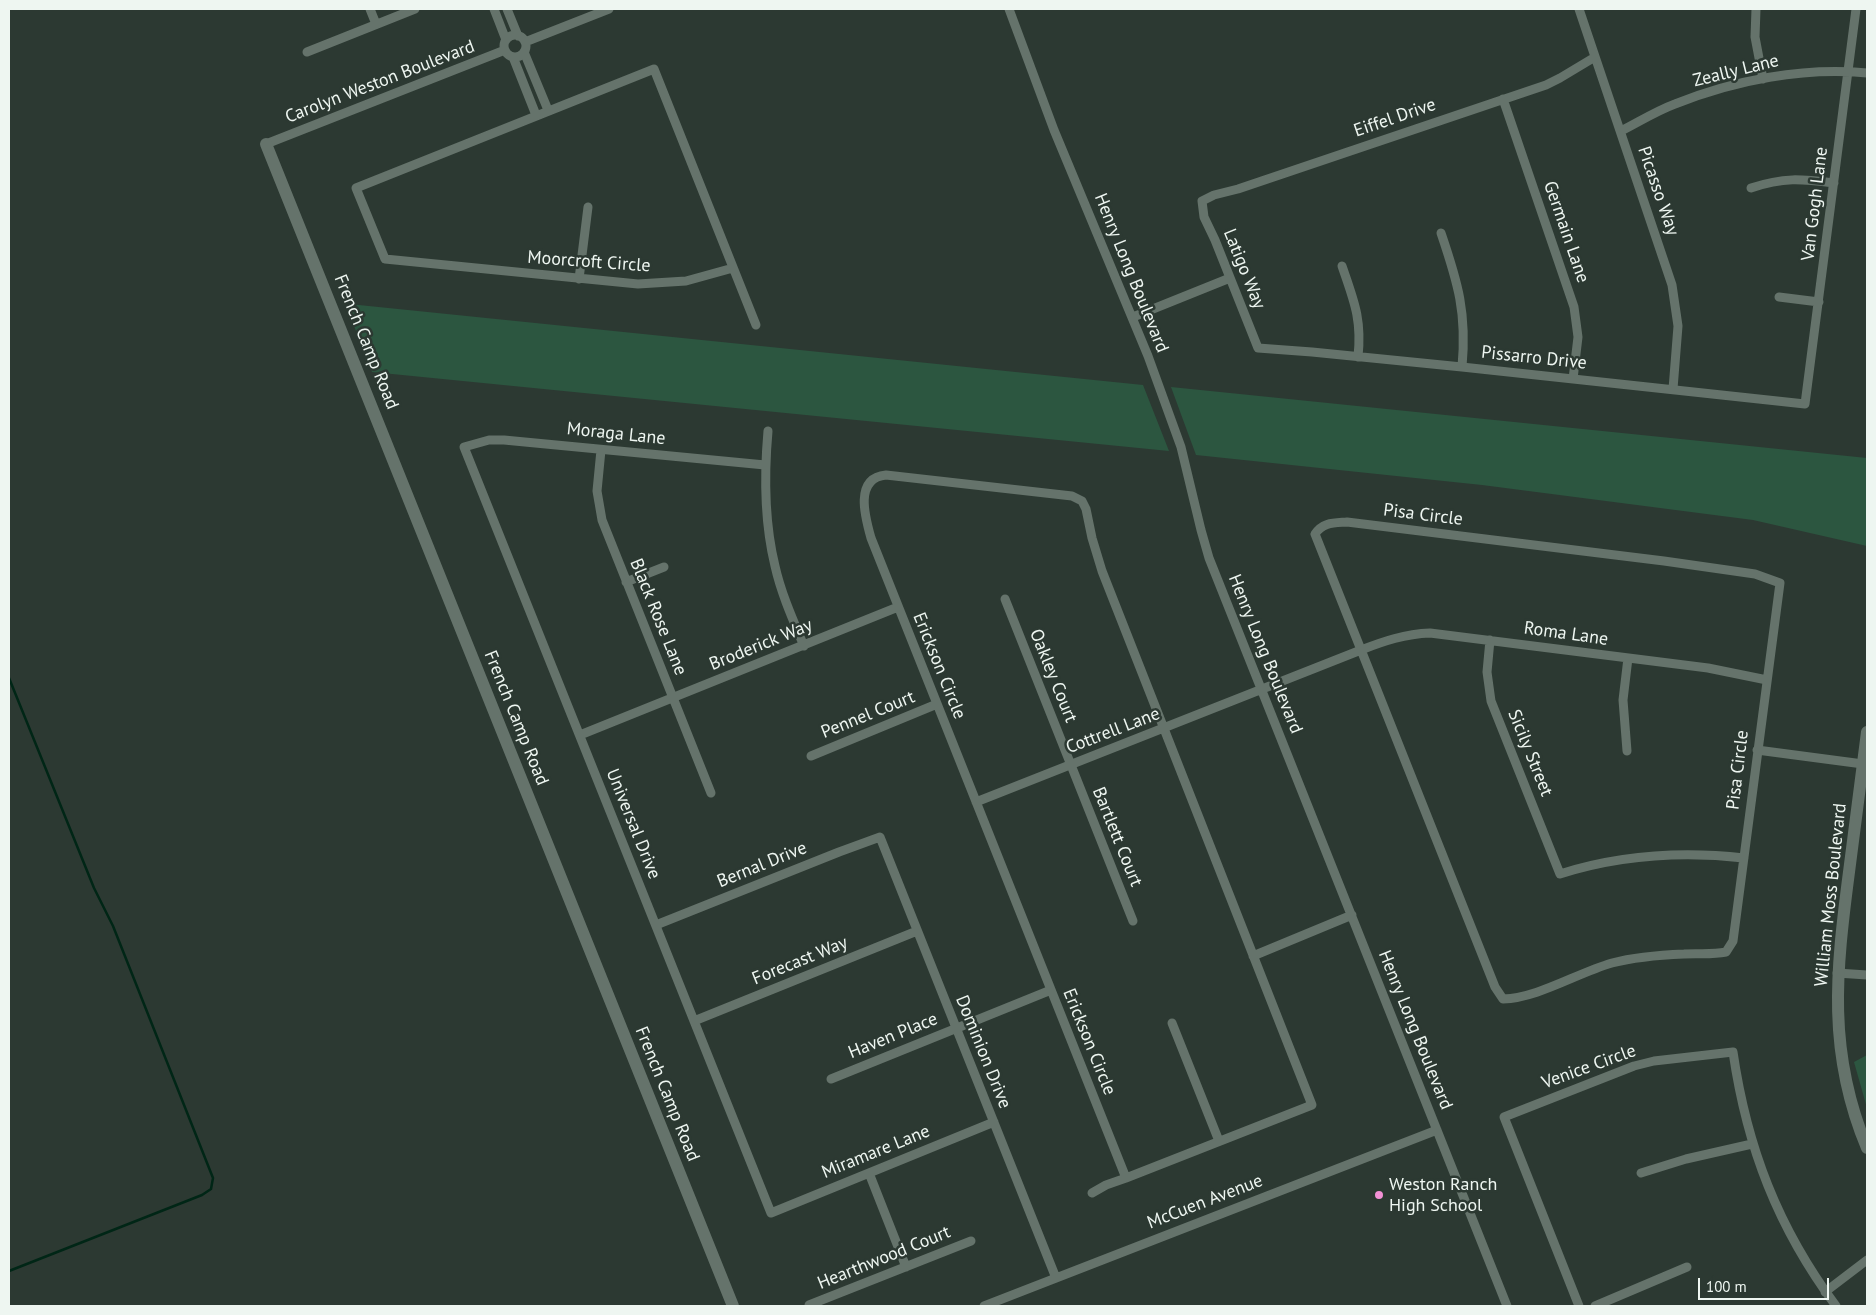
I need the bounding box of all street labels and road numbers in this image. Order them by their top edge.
street label: Carolyn Weston Boulevard [282,36,478,128]
street label: Zeally Lane [1691,50,1781,92]
street label: Eiffel Drive [1351,94,1439,142]
street label: Picasso Way [1633,144,1683,238]
street label: Van Gogh Lane [1797,146,1833,262]
street label: Germain Lane [1539,178,1593,286]
street label: Henry Long Boulevard [1089,190,1173,356]
street label: Latigo Way [1218,226,1270,312]
street label: Moorcroft Circle [527,247,651,277]
street label: French Camp Road [329,271,403,413]
street label: Pissarro Drive [1480,342,1588,374]
street label: Moraga Lane [566,418,666,450]
street label: Pisa Circle [1382,499,1464,531]
street label: Black Rose Lane [625,555,691,679]
street label: Henry Long Boulevard [1223,571,1307,737]
street label: Erickson Circle [908,610,970,722]
street label: Broderick Way [706,615,816,675]
street label: Roma Lane [1523,617,1609,651]
street label: Oakley Court [1024,626,1082,726]
street label: French Camp Road [479,647,553,789]
street label: Pennel Court [818,686,918,744]
street label: Cottrell Lane [1063,703,1163,759]
street label: Sicily Street [1503,706,1557,800]
street label: Pisa Circle [1722,729,1754,811]
street label: Universal Drive [601,766,665,882]
street label: Bartlett Court [1087,784,1147,890]
street label: William Moss Boulevard [1811,802,1851,988]
street label: Bernal Drive [714,837,810,893]
street label: Forecast Way [749,932,851,990]
street label: Henry Long Boulevard [1373,947,1457,1113]
street label: Erickson Circle [1058,986,1120,1098]
street label: Dominion Drive [950,992,1016,1112]
street label: Haven Place [845,1008,941,1064]
street label: French Camp Road [630,1023,704,1165]
street label: Venice Circle [1539,1040,1639,1094]
street label: Miramare Lane [819,1121,933,1183]
street label: McCuen Avenue [1144,1170,1266,1234]
street label: Hearthwood Court [814,1222,954,1294]

